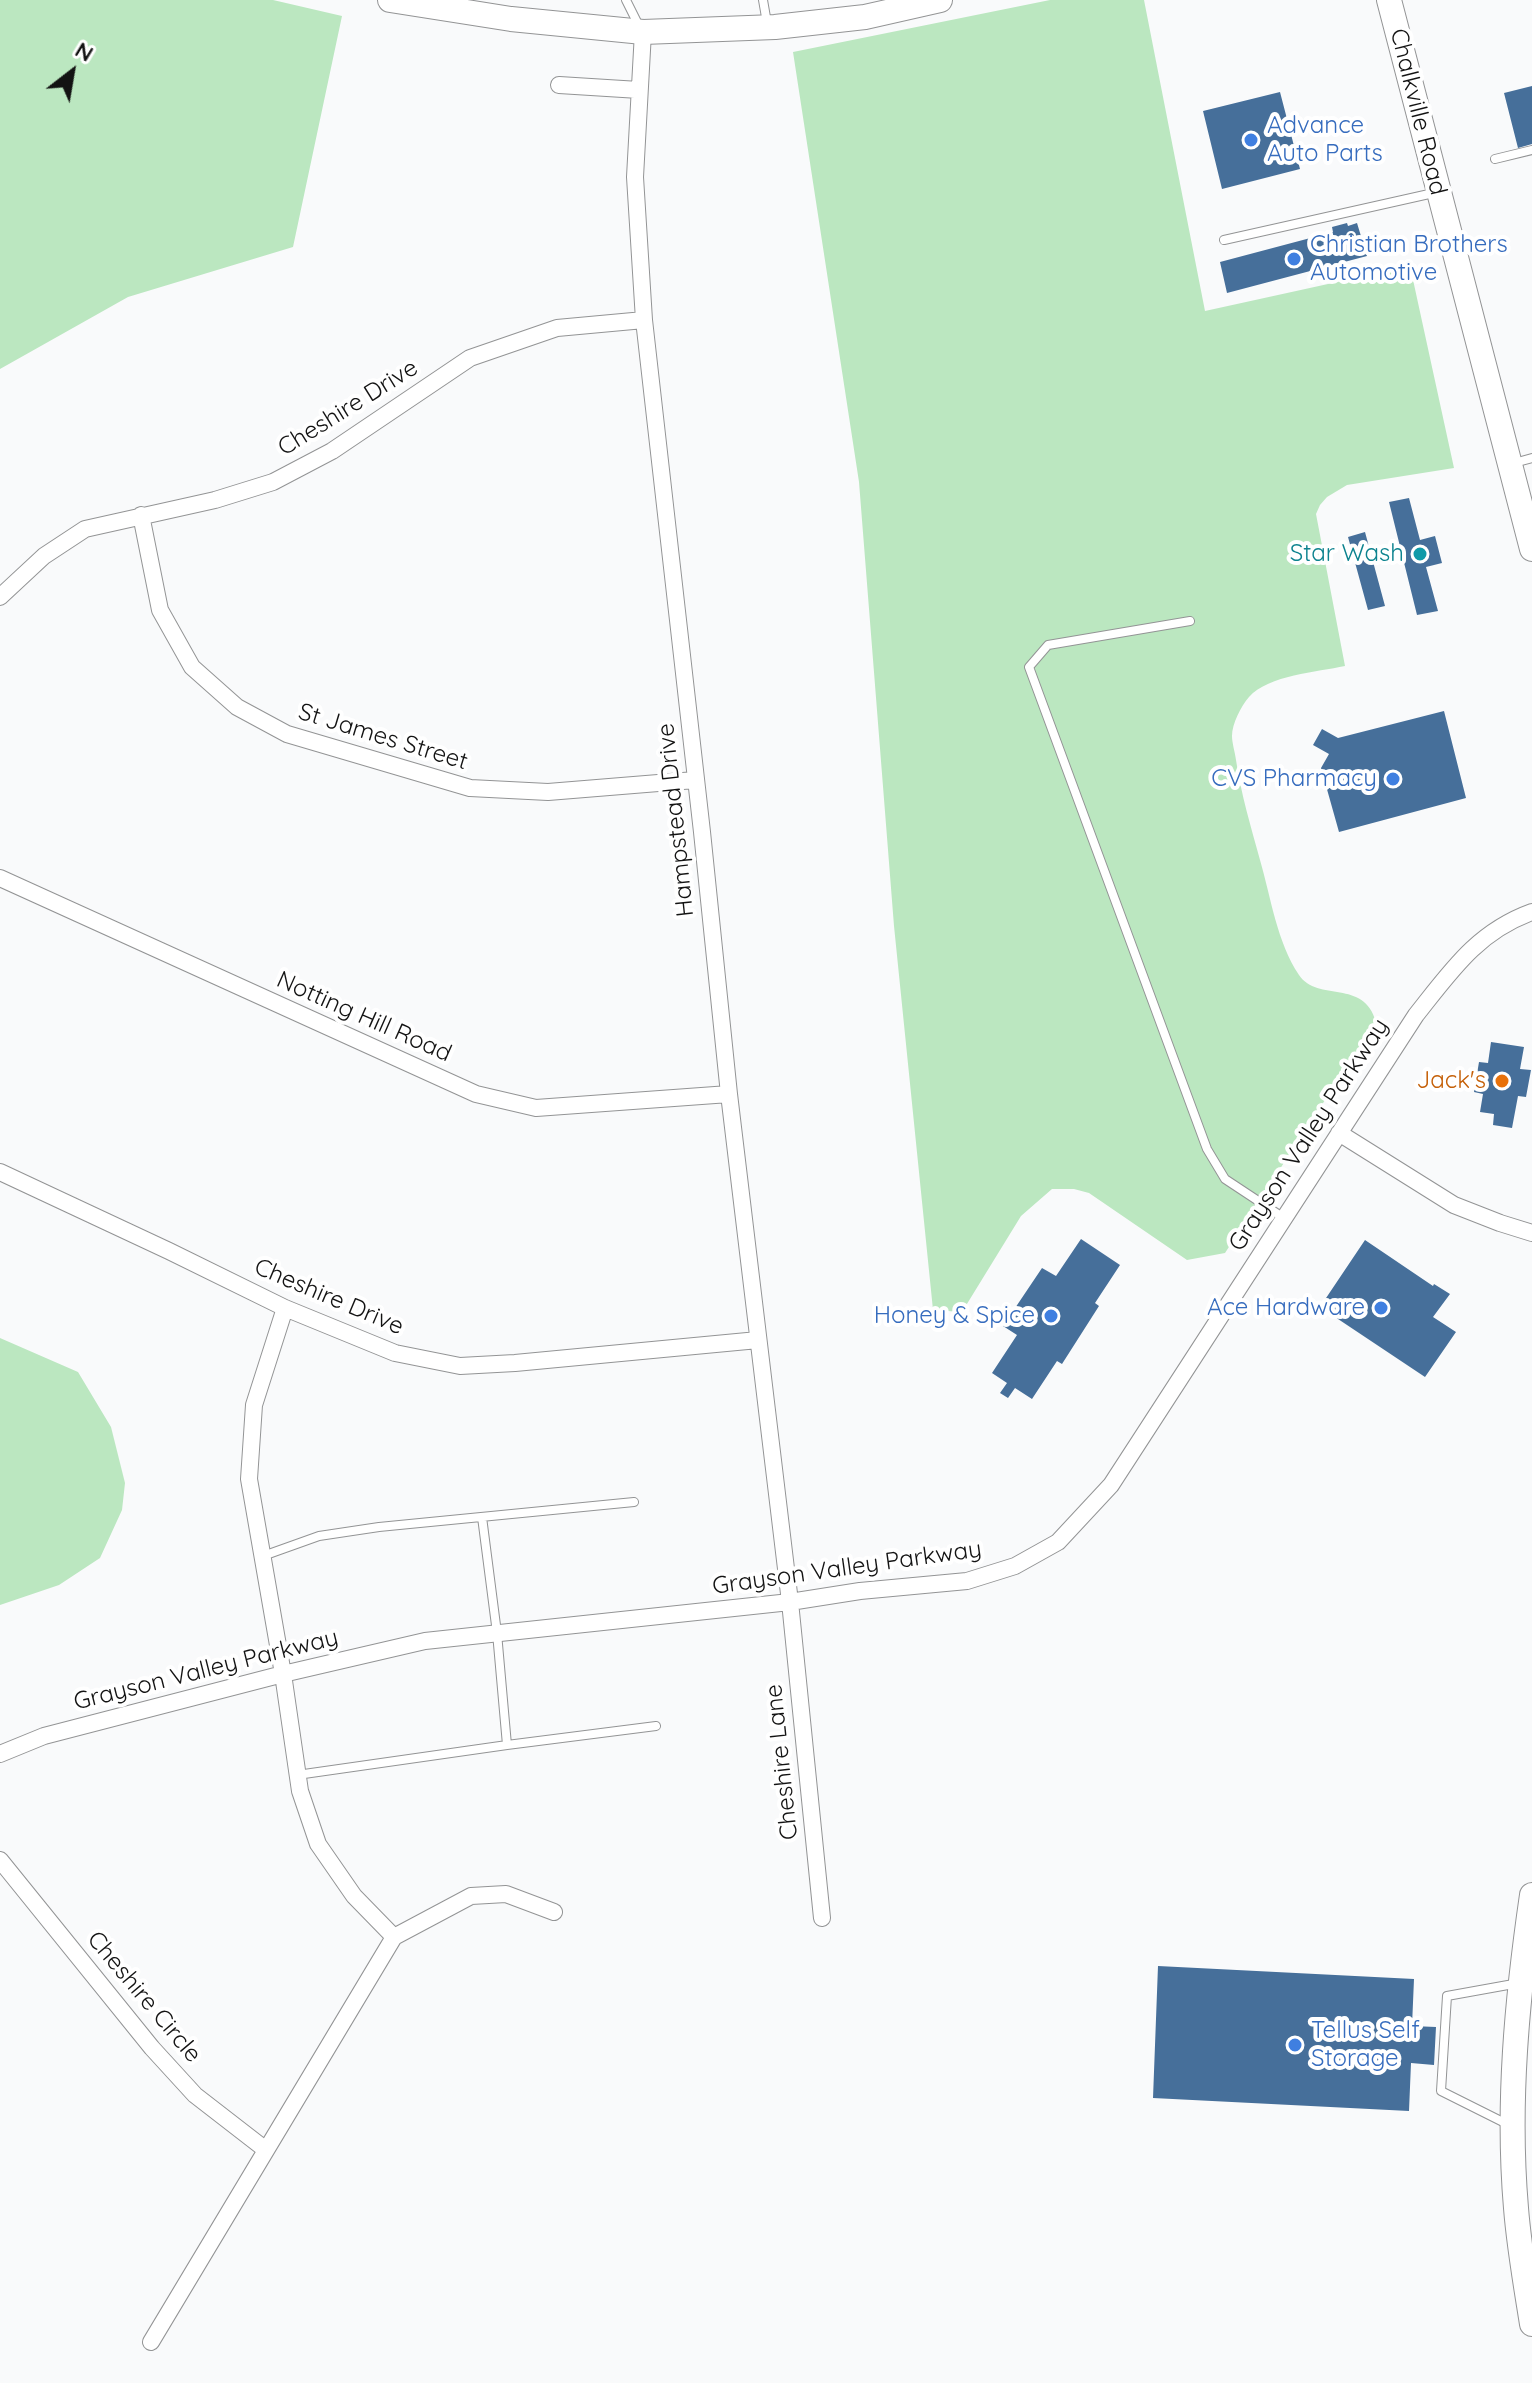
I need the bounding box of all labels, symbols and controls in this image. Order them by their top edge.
street label: Chalkville Road [1383,26,1453,198]
north arrow [32,32,112,112]
text: N [70,35,98,68]
place label: Advance Auto Parts [1267,112,1383,168]
marker: Advance Auto Parts [1242,131,1260,149]
place label: Christian Brothers Automotive [1310,231,1508,287]
marker: Christian Brothers Automotive [1285,250,1303,268]
street label: Cheshire Drive [273,354,423,462]
place label: Star Wash [1290,540,1404,568]
marker: Star Wash [1411,545,1429,563]
street label: St James Street [295,698,471,776]
street label: Hampstead Drive [652,722,700,918]
place label: CVS Pharmacy [1211,765,1377,793]
marker: CVS Pharmacy [1384,770,1402,788]
street label: Notting Hill Road [272,966,456,1068]
street label: Grayson Valley Parkway [1223,1013,1395,1257]
place label: Jack's [1417,1067,1486,1095]
marker: Jack's [1493,1072,1511,1090]
street label: Cheshire Drive [250,1253,408,1341]
place label: Ace Hardware [1207,1294,1365,1322]
marker: Ace Hardware [1372,1299,1390,1317]
place label: Honey & Spice [874,1302,1035,1330]
marker: Honey & Spice [1042,1307,1060,1325]
street label: Grayson Valley Parkway [711,1535,983,1601]
street label: Grayson Valley Parkway [71,1623,341,1717]
street label: Cheshire Lane [760,1683,804,1841]
street label: Cheshire Circle [81,1926,207,2068]
place label: Tellus Self Storage [1311,2017,1420,2073]
marker: Tellus Self Storage [1286,2036,1304,2054]

